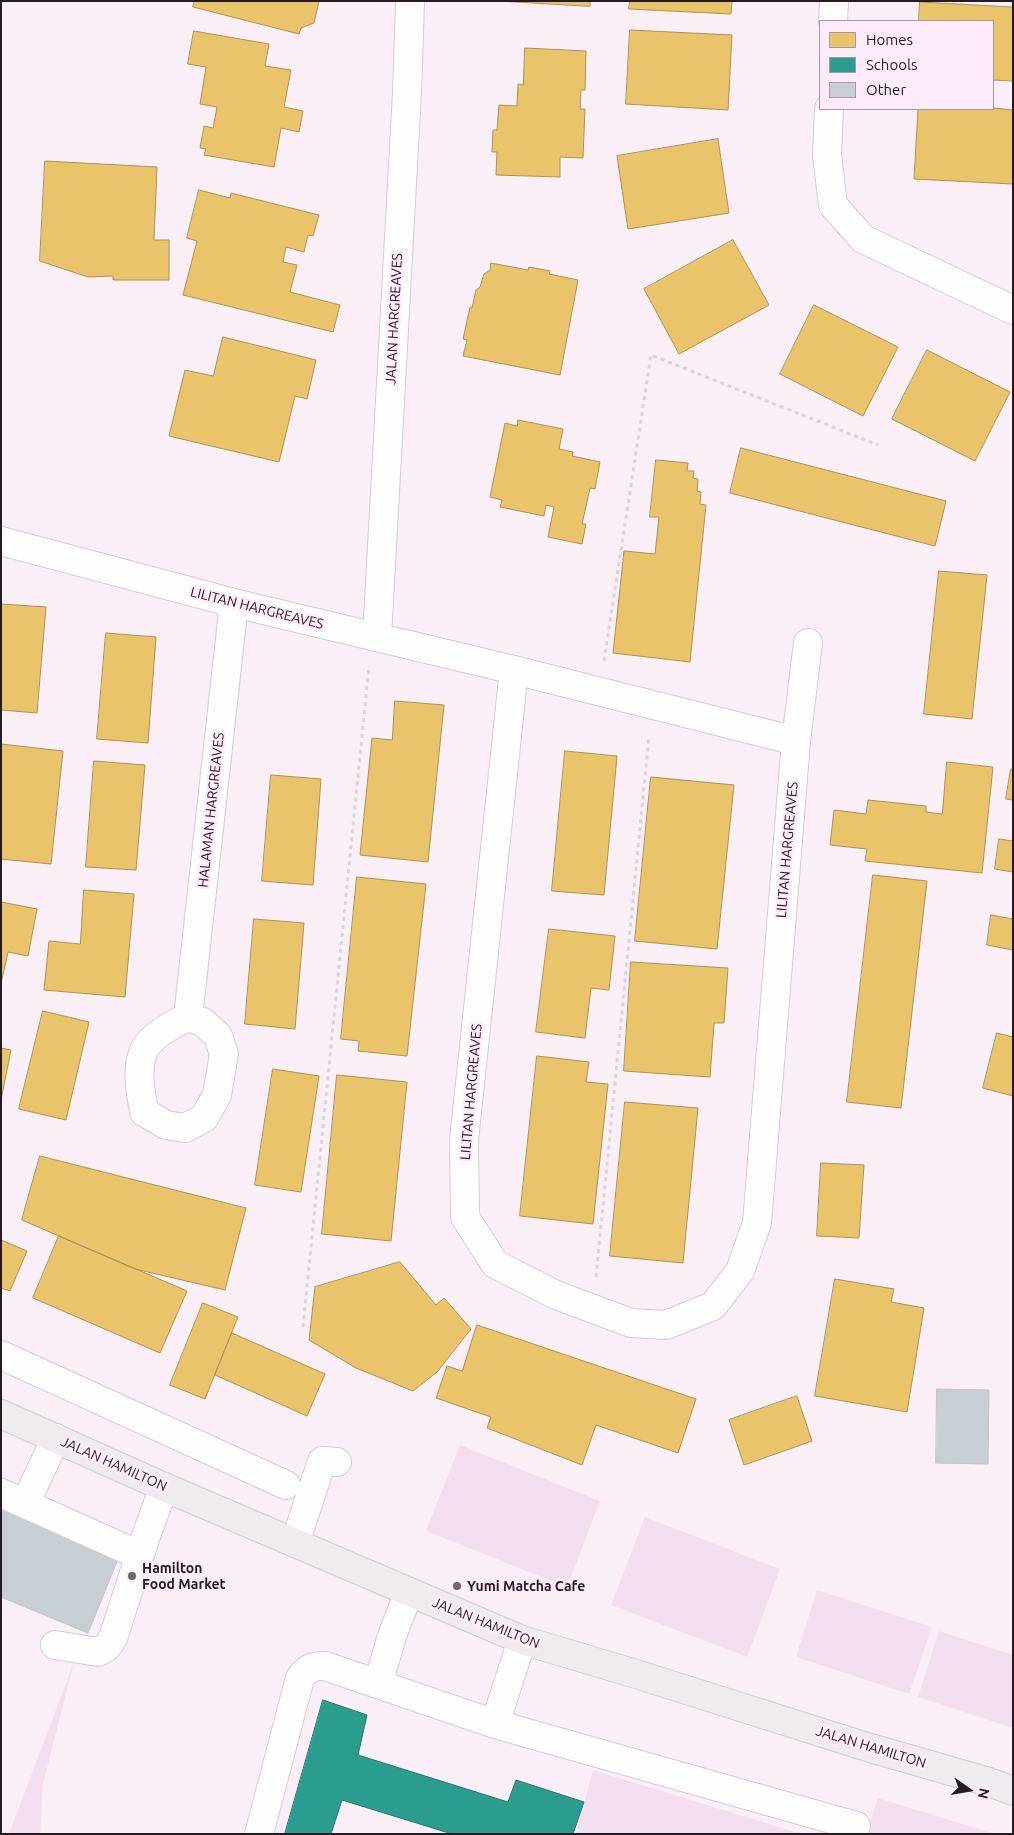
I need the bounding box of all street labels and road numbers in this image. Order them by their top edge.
street label: JALAN HARGREAVES [382,253,406,385]
street label: LILITAN HARGREAVES [189,583,325,633]
street label: HALAMAN HARGREAVES [194,732,228,888]
street label: LILITAN HARGREAVES [773,781,801,919]
street label: LILITAN HARGREAVES [457,1023,485,1161]
street label: JALAN HAMILTON [58,1433,170,1495]
street label: JALAN HAMILTON [430,1594,542,1652]
street label: JALAN HAMILTON [814,1722,928,1772]

